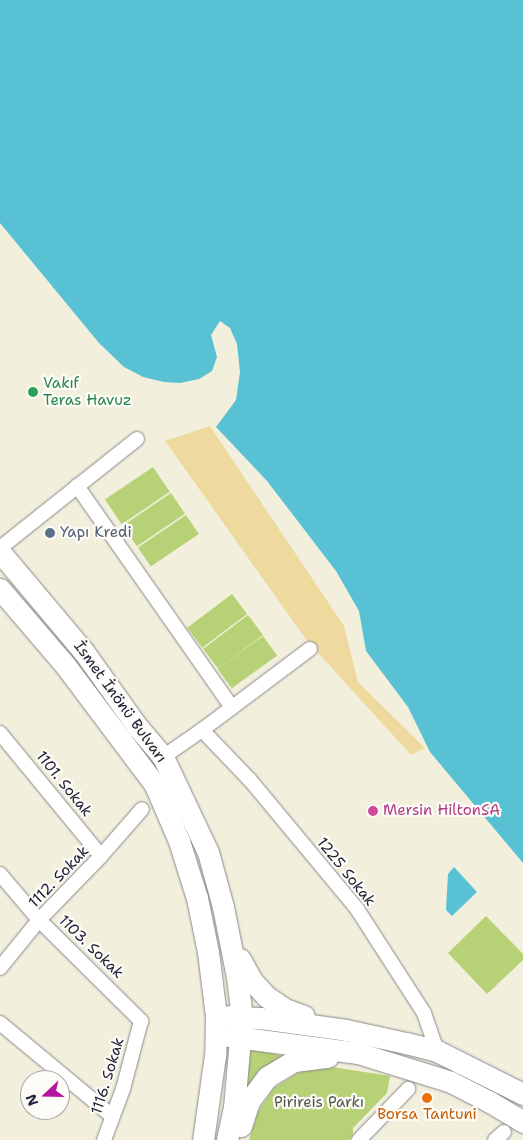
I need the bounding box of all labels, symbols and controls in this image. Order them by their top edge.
place label: Vakıf Teras Havuz [43,374,132,409]
marker: Vakıf Teras Havuz [27,386,39,398]
place label: Yapı Kredi [60,524,132,542]
marker: Yapı Kredi [44,527,56,539]
street label: İsmet İnönü Bulvarı [70,638,170,766]
street label: 1101. Sokak [32,748,96,820]
place label: Mersin HiltonSA [383,802,500,820]
marker: Mersin HiltonSA [367,805,379,817]
street label: 1225 Sokak [313,834,379,910]
street label: 1112. Sokak [25,842,93,912]
street label: 1103. Sokak [55,912,127,982]
street label: 1116. Sokak [88,1035,128,1117]
north arrow [20,1070,70,1120]
text: N [22,1092,42,1108]
marker: Borsa Tantuni [421,1092,433,1104]
park label: Pirireis Parkı [274,1094,364,1112]
place label: Borsa Tantuni [377,1106,477,1124]

